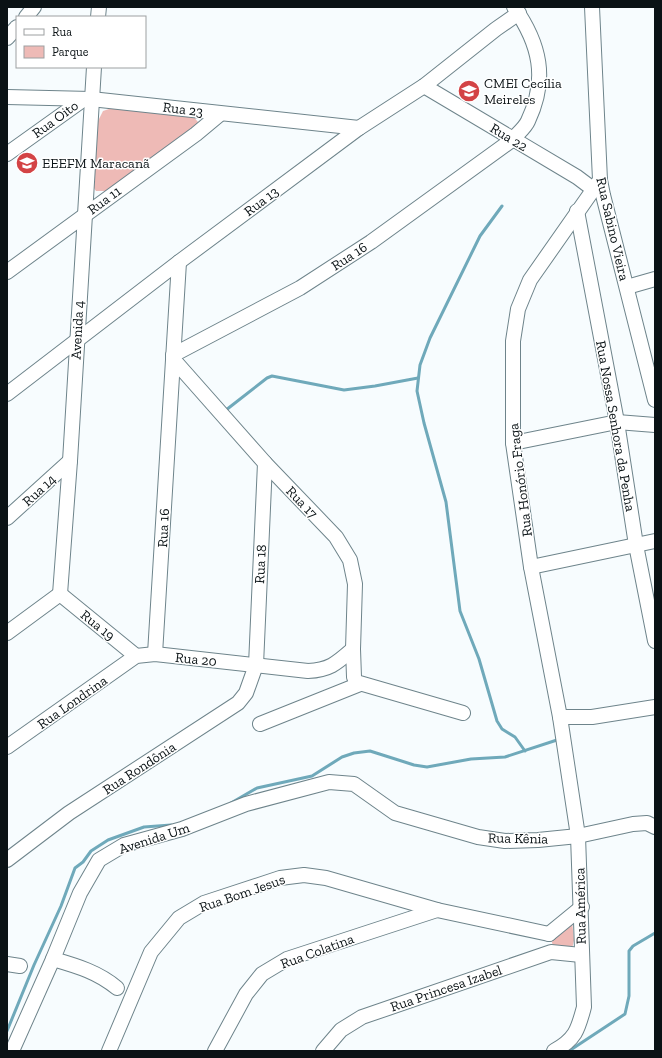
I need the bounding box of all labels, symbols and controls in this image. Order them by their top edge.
legend [16,16,146,68]
text: Rua [52,25,72,39]
text: Parque [52,45,89,59]
place label: CMEI Cecília Meireles [484,75,562,108]
school or university icon: CMEI Cecília Meireles [456,78,482,104]
street label: Rua Oito [29,97,82,142]
street label: Rua 23 [162,99,204,120]
street label: Rua 22 [487,120,531,155]
school or university icon: EEEFM Maracanã [14,150,40,176]
place label: EEEFM Maracanã [42,155,150,172]
street label: Rua Sabino Vieira [592,176,633,283]
street label: Rua 11 [84,182,125,218]
street label: Rua 13 [241,183,282,220]
street label: Rua 16 [328,239,370,274]
street label: Avenida 4 [67,300,88,360]
street label: Rua Nossa Senhora da Penha [592,339,639,513]
street label: Rua Honório Fraga [505,422,536,538]
street label: Rua 14 [19,471,60,510]
street label: Rua 17 [282,483,321,522]
street label: Rua 16 [154,508,173,548]
street label: Rua 18 [251,544,270,584]
street label: Rua 19 [77,606,118,644]
street label: Rua 20 [174,649,218,670]
street label: Rua Londrina [34,672,111,733]
street label: Rua Rondônia [100,738,179,798]
street label: Avenida Um [117,819,192,858]
street label: Rua Kênia [488,829,549,848]
street label: Rua América [571,867,590,945]
street label: Rua Bom Jesus [197,871,287,916]
street label: Rua Colatina [278,930,356,973]
street label: Rua Princesa Izabel [388,961,504,1016]

